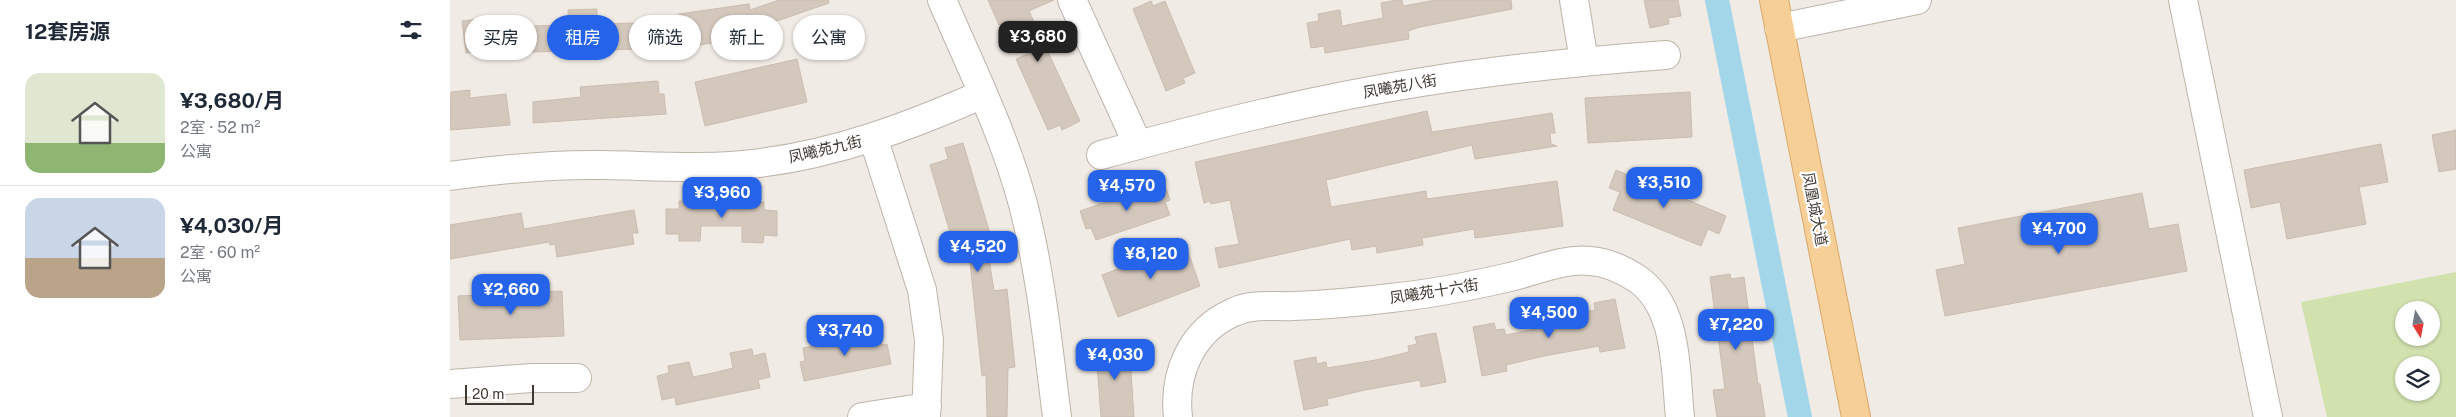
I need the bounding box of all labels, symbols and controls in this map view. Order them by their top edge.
chip: 买房 [465,15,537,60]
chip: 租房 [547,15,619,60]
chip: 筛选 [629,15,701,60]
chip: 新上 [711,15,783,60]
chip: 公寓 [793,15,865,60]
icon: filters [397,16,425,44]
text: 12套房源 [25,19,110,44]
pin: ¥3,680 [997,20,1079,63]
text: ¥3,680 [1009,27,1067,46]
street label: 凤曦苑八街 [1362,71,1438,101]
text: ¥3,680/月 [180,88,284,113]
icon: home [65,93,125,153]
text: 2室 · 52 m² [180,118,260,137]
street label: 凤曦苑九街 [787,132,863,166]
text: 公寓 [180,142,212,161]
pin: ¥3,510 [1623,166,1705,209]
pin: ¥4,570 [1086,170,1168,212]
street label: 凤凰城大道 [1799,171,1831,247]
text: ¥3,510 [1637,173,1691,192]
pin: ¥3,960 [681,176,763,219]
text: ¥4,570 [1099,176,1155,195]
text: ¥3,960 [694,183,750,202]
pin: ¥4,700 [2018,212,2100,255]
text: ¥4,030/月 [180,213,283,238]
icon: home [65,218,125,278]
text: ¥4,700 [2032,219,2086,238]
pin: ¥4,520 [937,230,1019,273]
text: ¥4,520 [950,237,1006,256]
pin: ¥8,120 [1110,238,1192,280]
text: 2室 · 60 m² [180,243,260,262]
text: ¥8,120 [1124,244,1178,263]
text: 公寓 [180,267,212,286]
pin: ¥2,660 [470,274,552,316]
street label: 凤曦苑十六街 [1388,276,1480,306]
text: ¥2,660 [483,280,539,299]
pin: ¥4,500 [1508,296,1590,339]
north arrow [2395,301,2440,346]
map controls [2395,301,2440,401]
text: ¥4,500 [1521,303,1577,322]
pin: ¥7,220 [1695,308,1777,351]
pin: ¥3,740 [804,314,886,357]
text: ¥7,220 [1709,315,1763,334]
text: ¥3,740 [818,321,872,340]
pin: ¥4,030 [1074,338,1156,381]
text: ¥4,030 [1087,345,1143,364]
button: layers [2395,356,2440,401]
scale bar [465,382,534,405]
text: 20 m [472,386,504,402]

